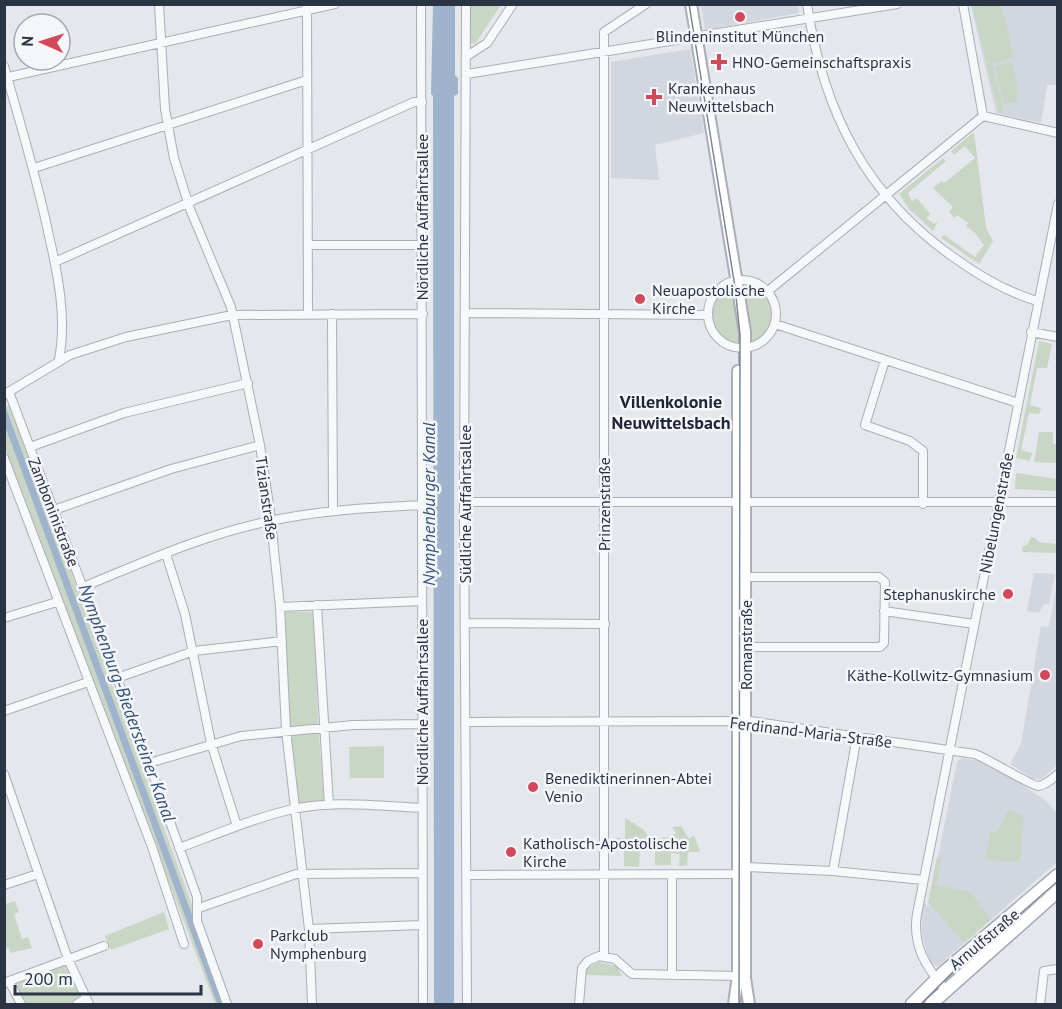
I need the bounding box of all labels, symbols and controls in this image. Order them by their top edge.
marker: Blindeninstitut München [733,10,747,24]
north arrow [12,12,72,72]
place label: Blindeninstitut München [656,26,824,46]
text: N [17,35,37,47]
place label: HNO-Gemeinschaftspraxis [732,52,912,72]
marker: HNO-Gemeinschaftspraxis [710,53,728,71]
place label: Krankenhaus Neuwittelsbach [668,78,774,116]
marker: Krankenhaus Neuwittelsbach [645,88,663,106]
street label: Nördliche Auffahrtsallee [412,134,432,300]
place label: Neuapostolische Kirche [652,280,765,318]
marker: Neuapostolische Kirche [633,292,647,306]
district label: Villenkolonie Neuwittelsbach [611,390,731,434]
water label: Nymphenburger Kanal [417,422,440,586]
street label: Südliche Auffahrtsallee [455,425,475,583]
street label: Nibelungenstraße [974,451,1018,575]
street label: Zamboninistraße [24,454,84,570]
street label: Tizianstraße [251,455,283,541]
street label: Prinzenstraße [594,457,614,551]
water label: Nymphenburg-Biedersteiner Kanal [74,581,181,825]
place label: Stephanuskirche [883,584,996,604]
marker: Stephanuskirche [1001,587,1015,601]
street label: Romanstraße [736,600,756,690]
street label: Nördliche Auffahrtsallee [412,619,432,785]
place label: Käthe-Kollwitz-Gymnasium [847,665,1033,685]
marker: Käthe-Kollwitz-Gymnasium [1038,668,1052,682]
street label: Ferdinand-Maria-Straße [729,712,893,752]
place label: Benediktinerinnen-Abtei Venio [544,768,712,806]
marker: Benediktinerinnen-Abtei Venio [526,780,540,794]
place label: Katholisch-Apostolische Kirche [523,833,687,871]
marker: Katholisch-Apostolische Kirche [504,845,518,859]
street label: Arnulfstraße [945,904,1023,974]
place label: Parkclub Nymphenburg [270,925,367,963]
marker: Parkclub Nymphenburg [251,937,265,951]
scale bar [15,958,201,996]
text: 200 m [24,967,73,990]

